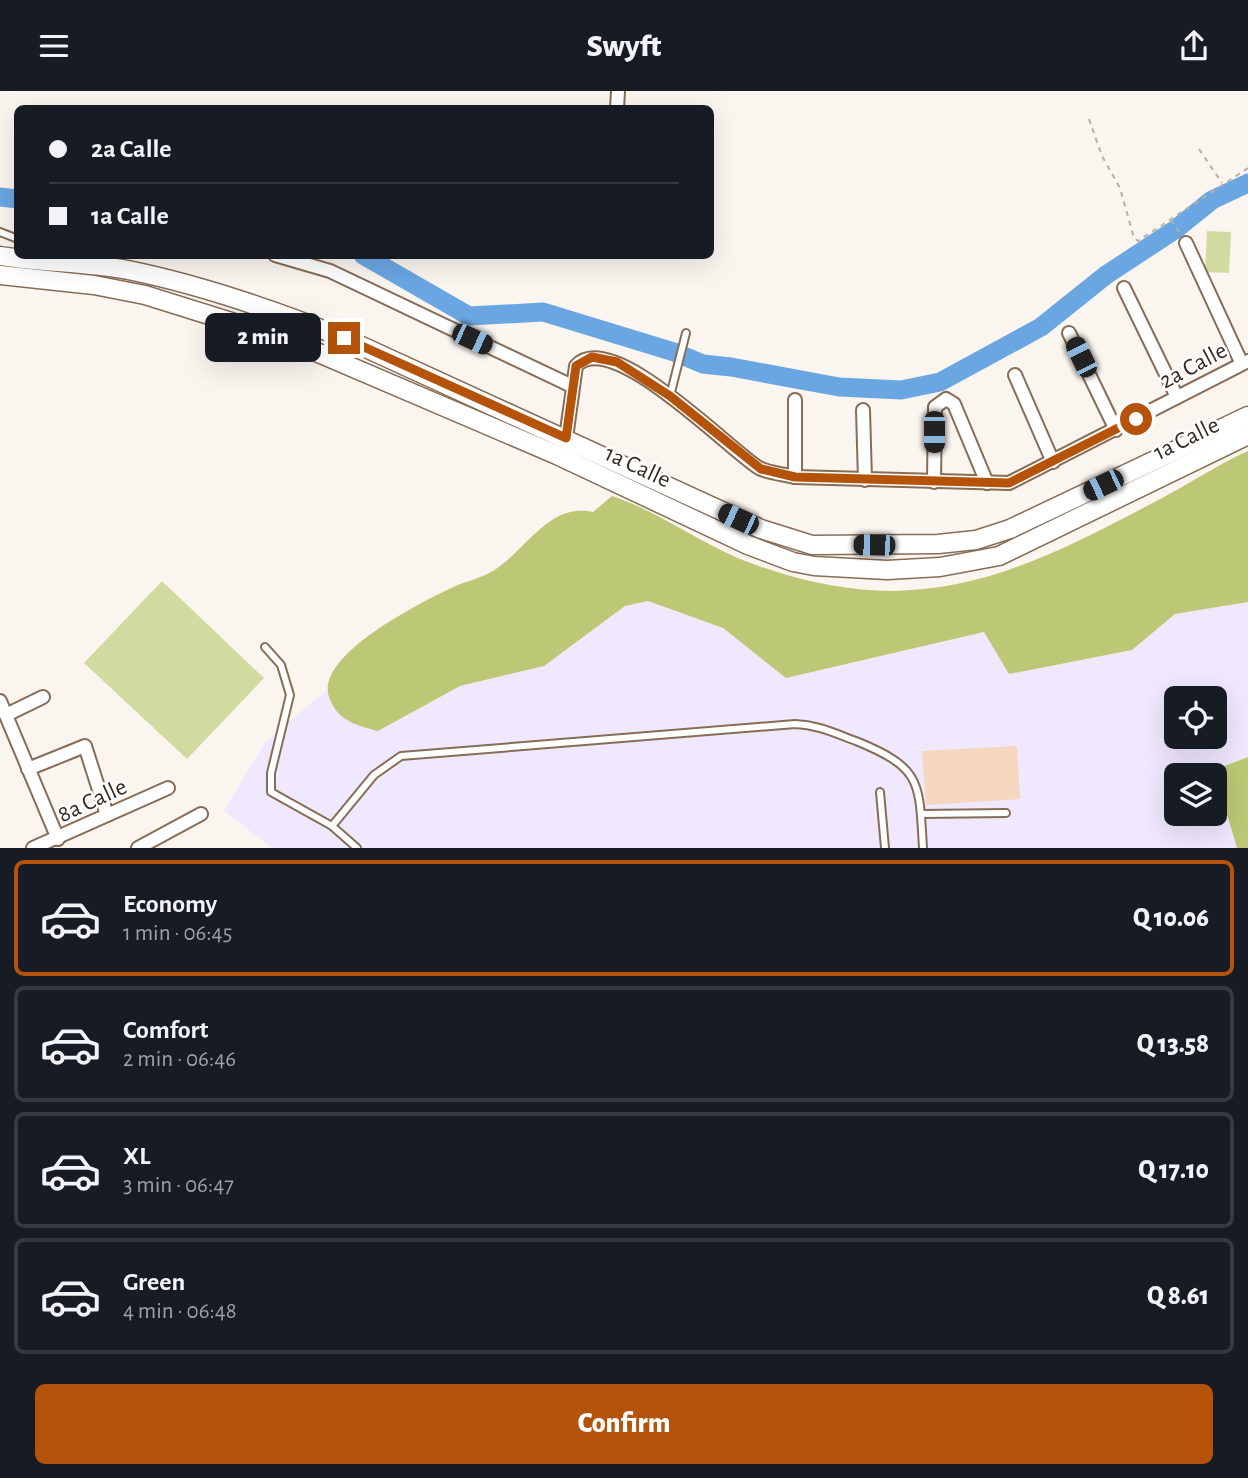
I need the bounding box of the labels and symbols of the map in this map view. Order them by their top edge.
callout: 2 min [204,313,320,363]
car [449,321,496,357]
route end [328,322,360,354]
car [1063,334,1100,380]
street label: 2a Calle [1156,338,1231,393]
route start [1120,403,1152,435]
car [924,411,945,453]
street label: 1a Calle [1150,413,1223,465]
street label: 1a Calle [601,441,674,493]
car [1080,466,1127,504]
car [715,501,762,537]
car [853,534,896,556]
street label: 8a Calle [54,775,131,827]

